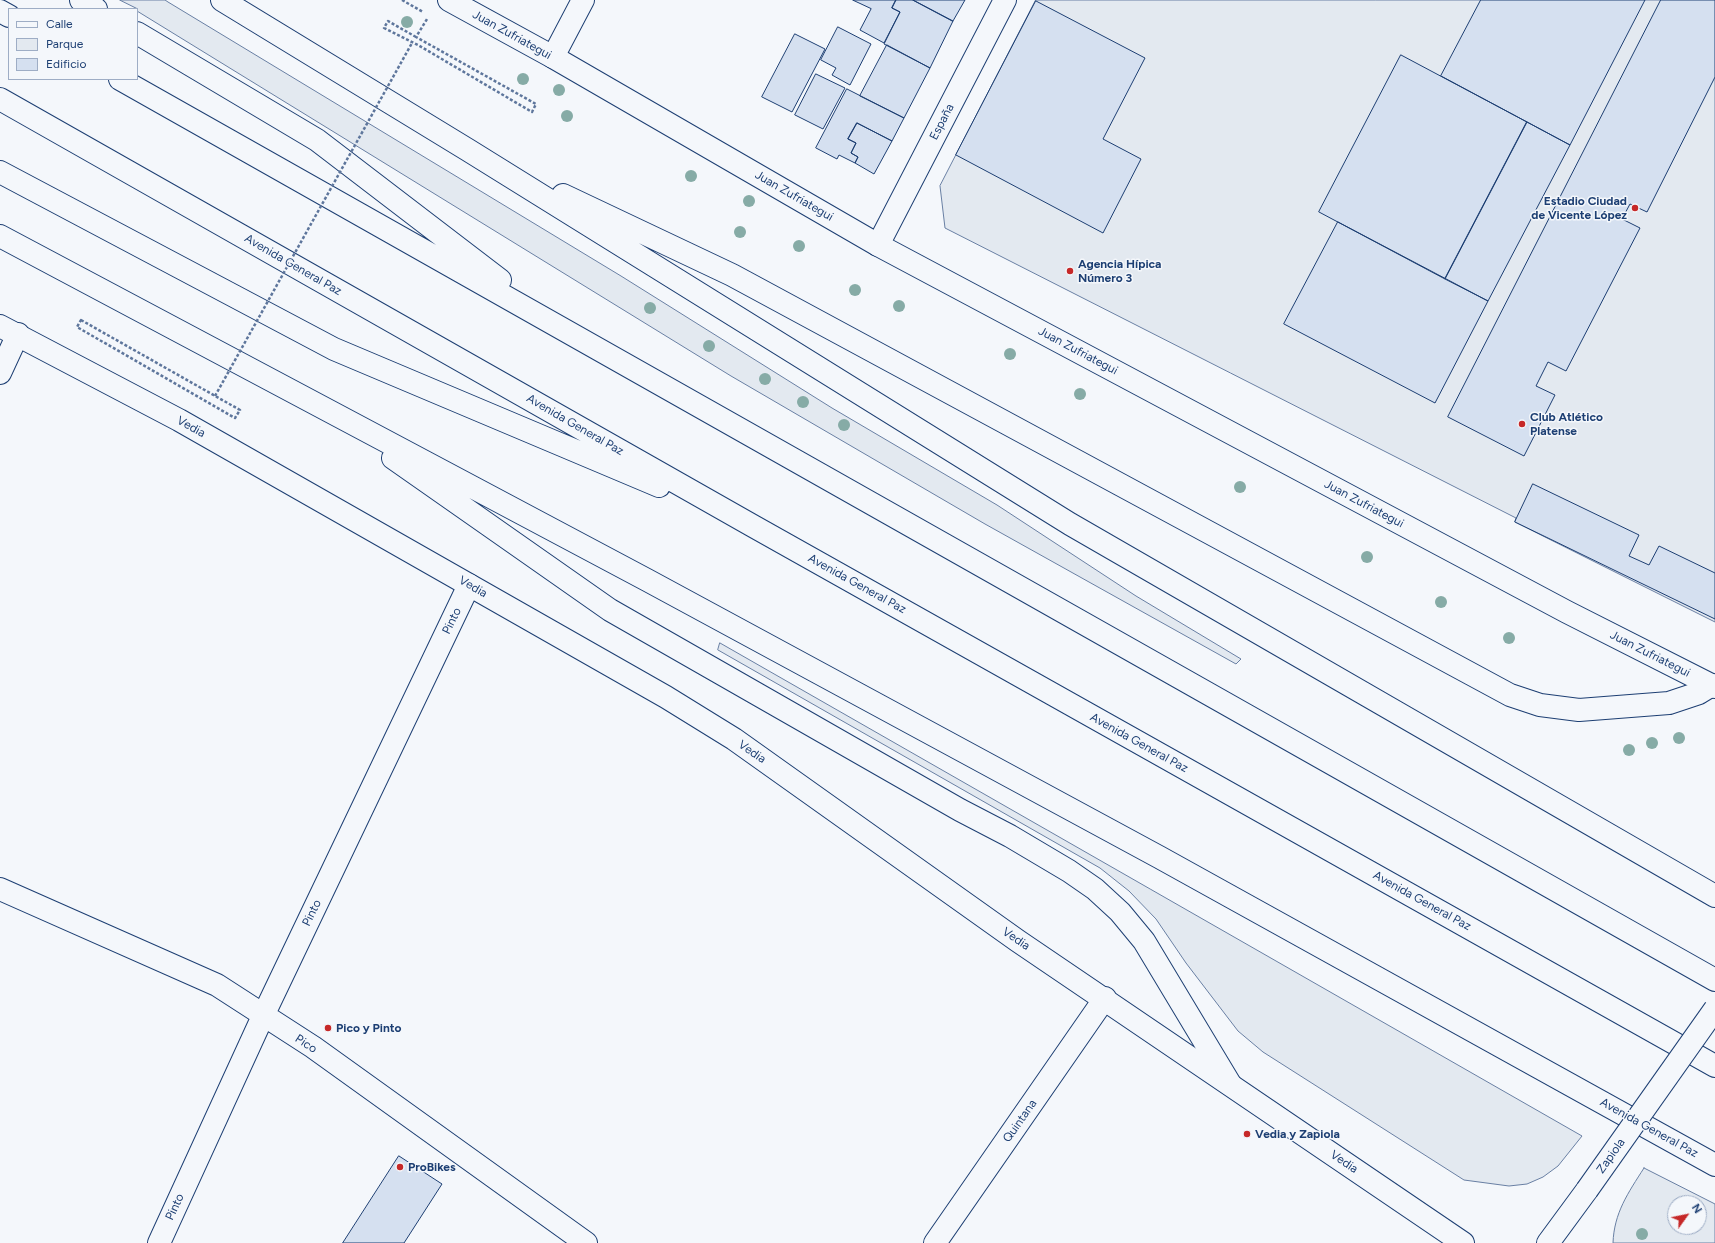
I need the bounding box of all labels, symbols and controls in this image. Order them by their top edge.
street label: Juan Zufriategui [470,7,554,63]
legend [8,8,138,80]
text: Calle [46,17,73,31]
text: Parque [46,37,83,51]
text: Edificio [46,57,86,71]
street label: España [927,101,957,143]
street label: Juan Zufriategui [752,168,836,224]
place label: Estadio Ciudad de Vicente López [1531,194,1627,222]
marker: Estadio Ciudad de Vicente López [1630,203,1640,213]
street label: Avenida General Paz [242,231,344,299]
place label: Agencia Hípica Número 3 [1078,257,1162,285]
marker: Agencia Hípica Número 3 [1065,266,1075,276]
street label: Juan Zufriategui [1036,324,1120,378]
street label: Avenida General Paz [524,391,626,459]
place label: Club Atlético Platense [1530,410,1603,438]
street label: Vedia [174,413,208,441]
marker: Club Atlético Platense [1517,419,1527,429]
street label: Juan Zufriategui [1322,477,1406,531]
street label: Avenida General Paz [806,551,908,617]
street label: Vedia [456,573,490,601]
street label: Pinto [439,605,465,637]
street label: Juan Zufriategui [1608,628,1692,680]
street label: Avenida General Paz [1088,710,1190,776]
street label: Vedia [735,737,769,767]
street label: Avenida General Paz [1371,868,1473,934]
street label: Pinto [299,897,325,929]
street label: Vedia [999,925,1033,953]
place label: Pico y Pinto [336,1021,401,1035]
marker: Pico y Pinto [323,1023,333,1033]
street label: Pico [292,1032,320,1056]
street label: Avenida General Paz [1598,1095,1700,1161]
street label: Quintana [1000,1097,1040,1145]
place label: Vedia y Zapiola [1255,1127,1340,1141]
marker: Vedia y Zapiola [1242,1129,1252,1139]
street label: Zapiola [1594,1136,1628,1176]
street label: Vedia [1327,1148,1361,1176]
place label: ProBikes [408,1160,456,1174]
marker: ProBikes [395,1162,405,1172]
street label: Pinto [163,1191,187,1223]
north arrow [1667,1195,1707,1235]
text: N [1689,1202,1704,1216]

